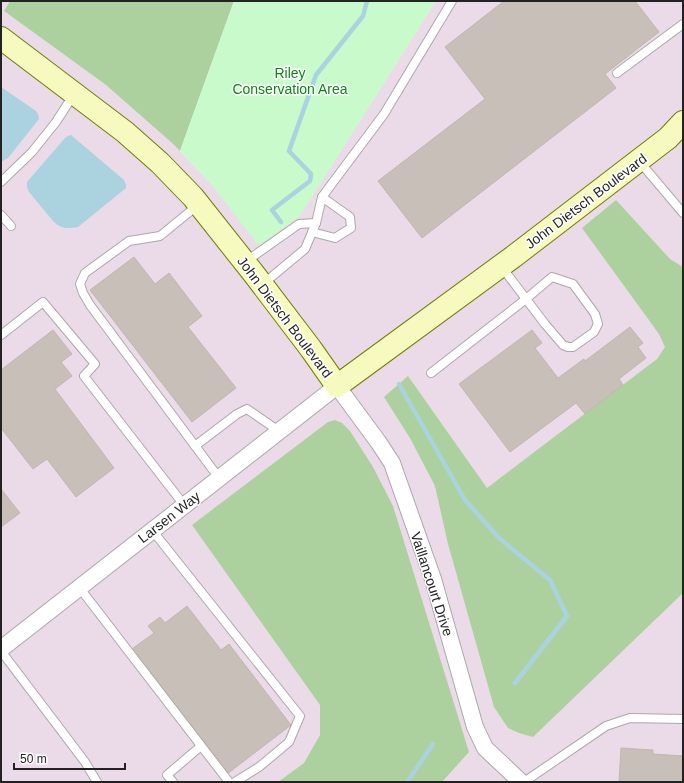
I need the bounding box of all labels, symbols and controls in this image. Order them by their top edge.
park label: Riley Conservation Area [232,65,348,97]
street label: John Dietsch Boulevard [522,150,650,252]
street label: John Dietsch Boulevard [234,253,336,381]
street label: Larsen Way [135,488,203,546]
street label: Vaillancourt Drive [408,530,456,638]
scale bar [14,745,125,771]
text: 50 m [20,752,47,766]

